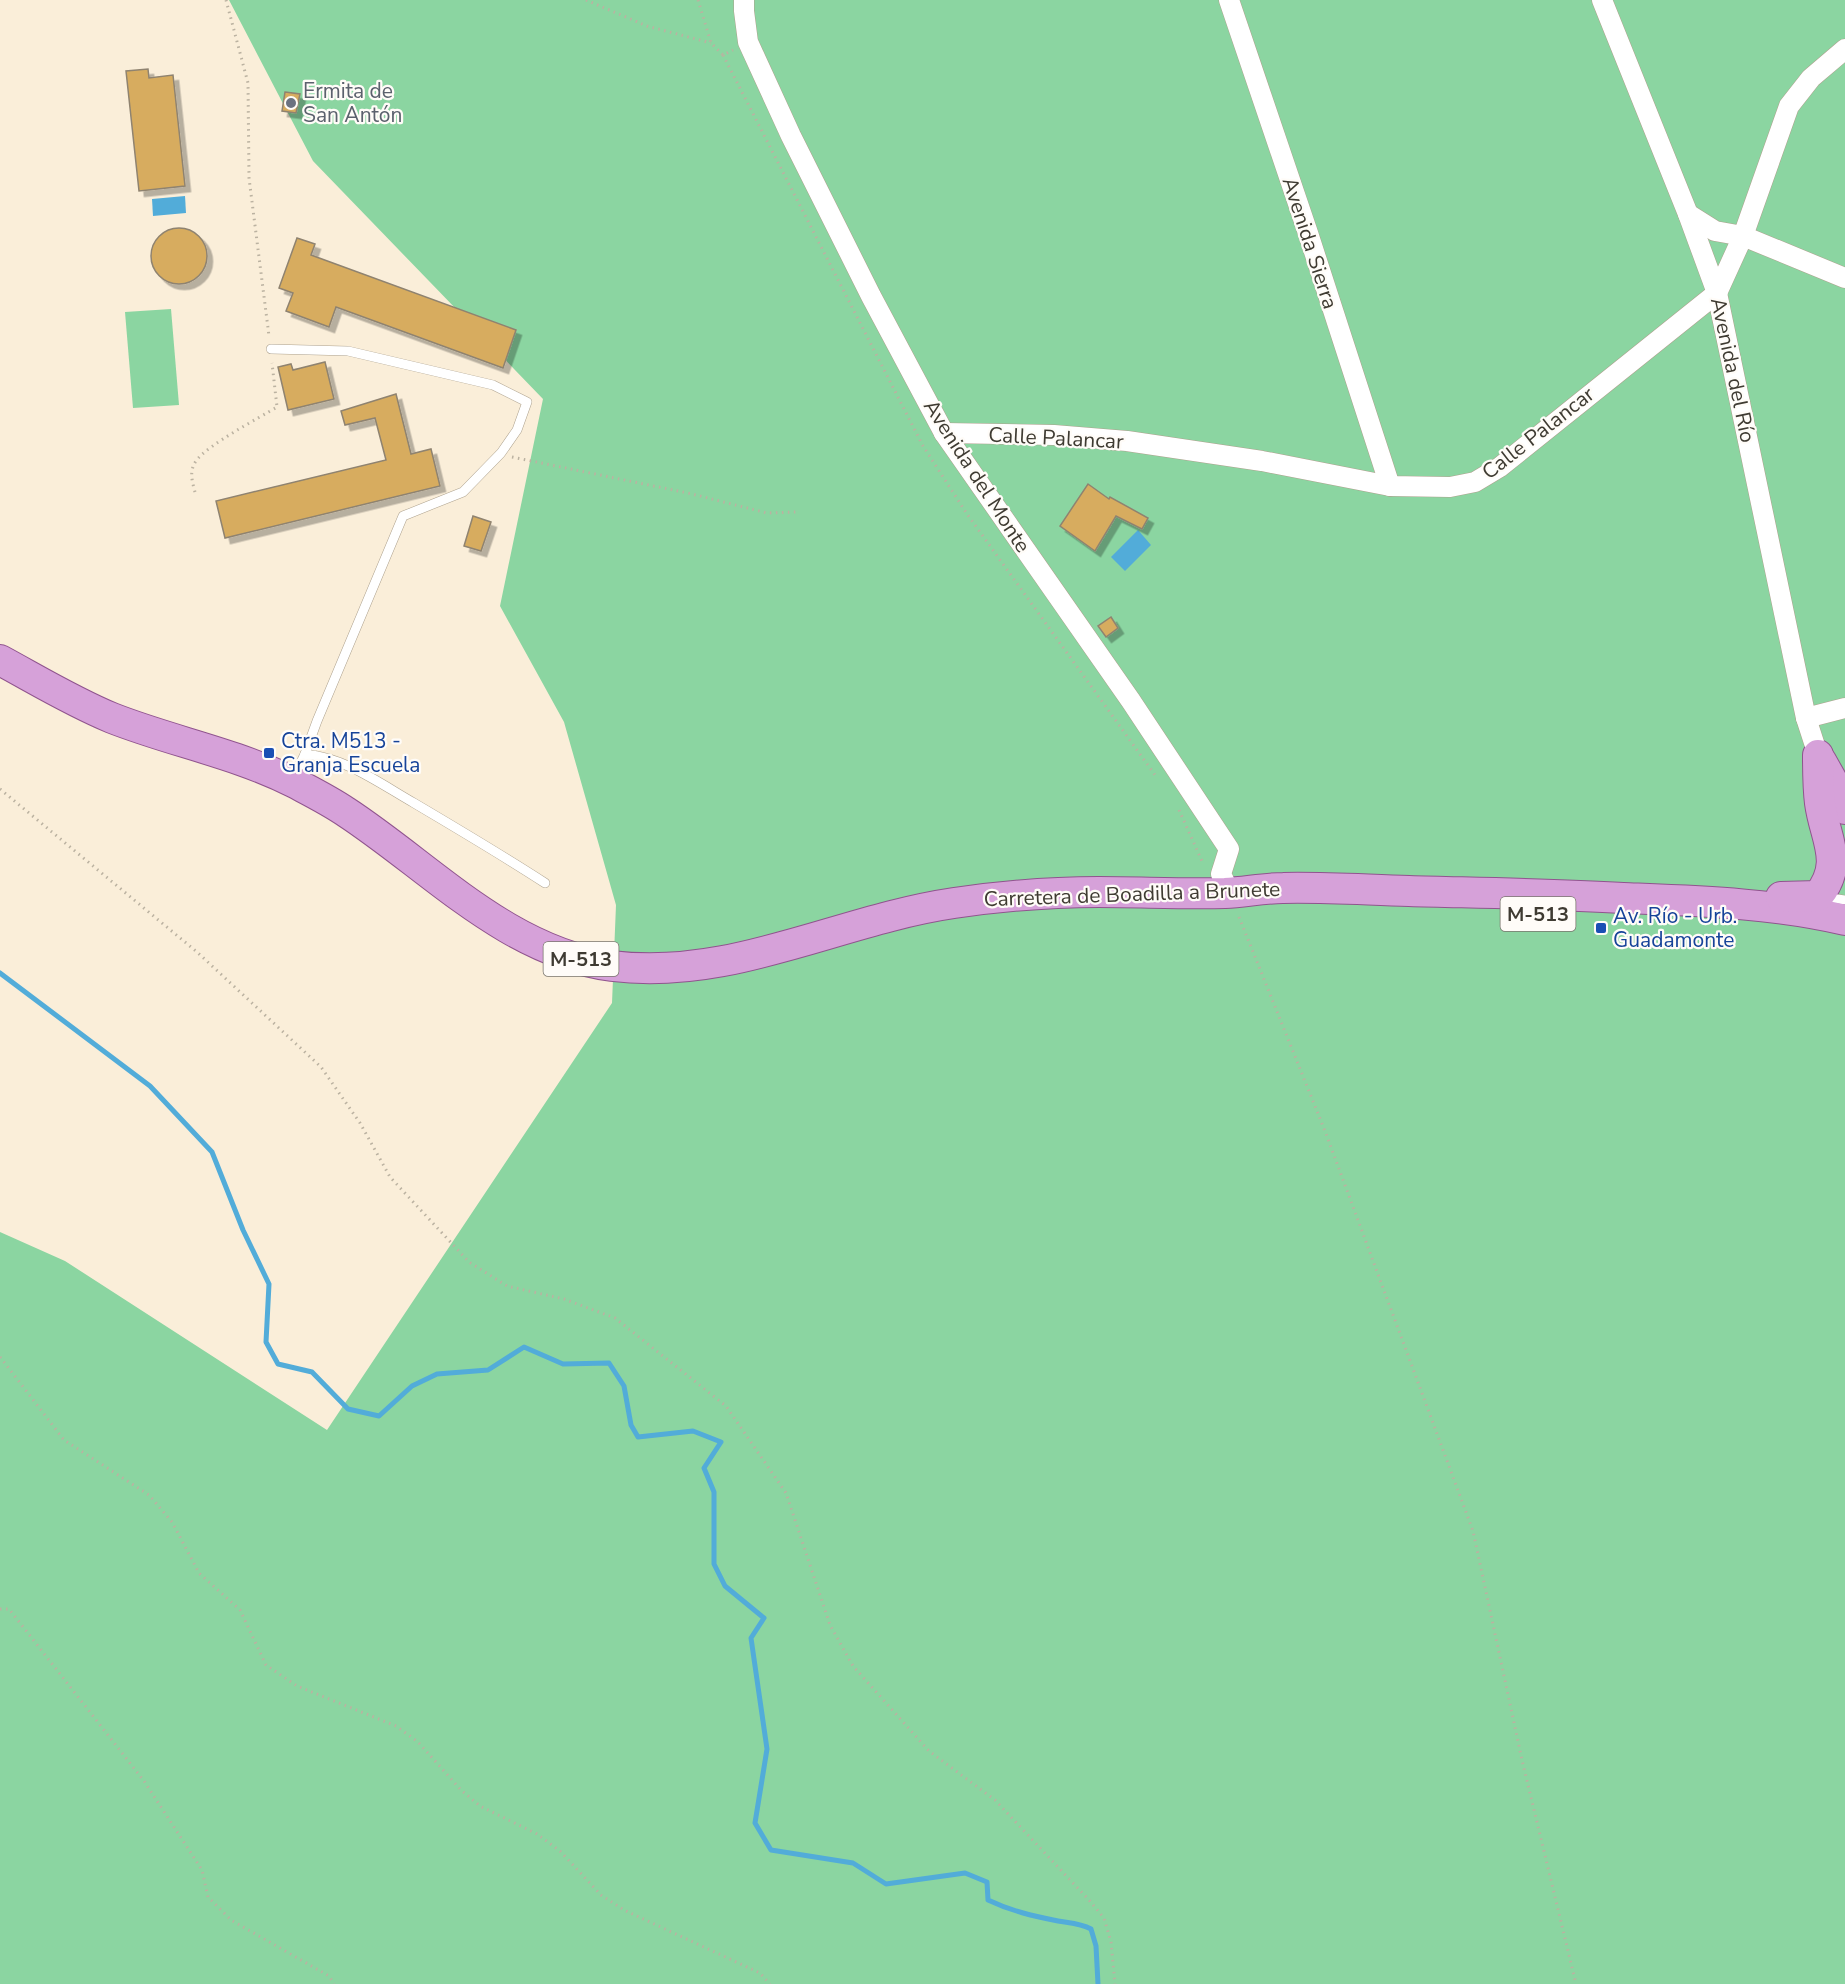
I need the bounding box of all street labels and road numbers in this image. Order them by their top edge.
street label: Avenida Sierra [1275,173,1345,313]
street label: Avenida del Río [1704,295,1762,445]
street label: Calle Palancar [1476,380,1600,486]
street label: Avenida del Monte [917,394,1037,558]
street label: Calle Palancar [988,420,1125,456]
street label: Carretera de Boadilla a Brunete [983,875,1281,913]
road number: M-513 [1500,897,1576,931]
road number: M-513 [544,942,618,976]

